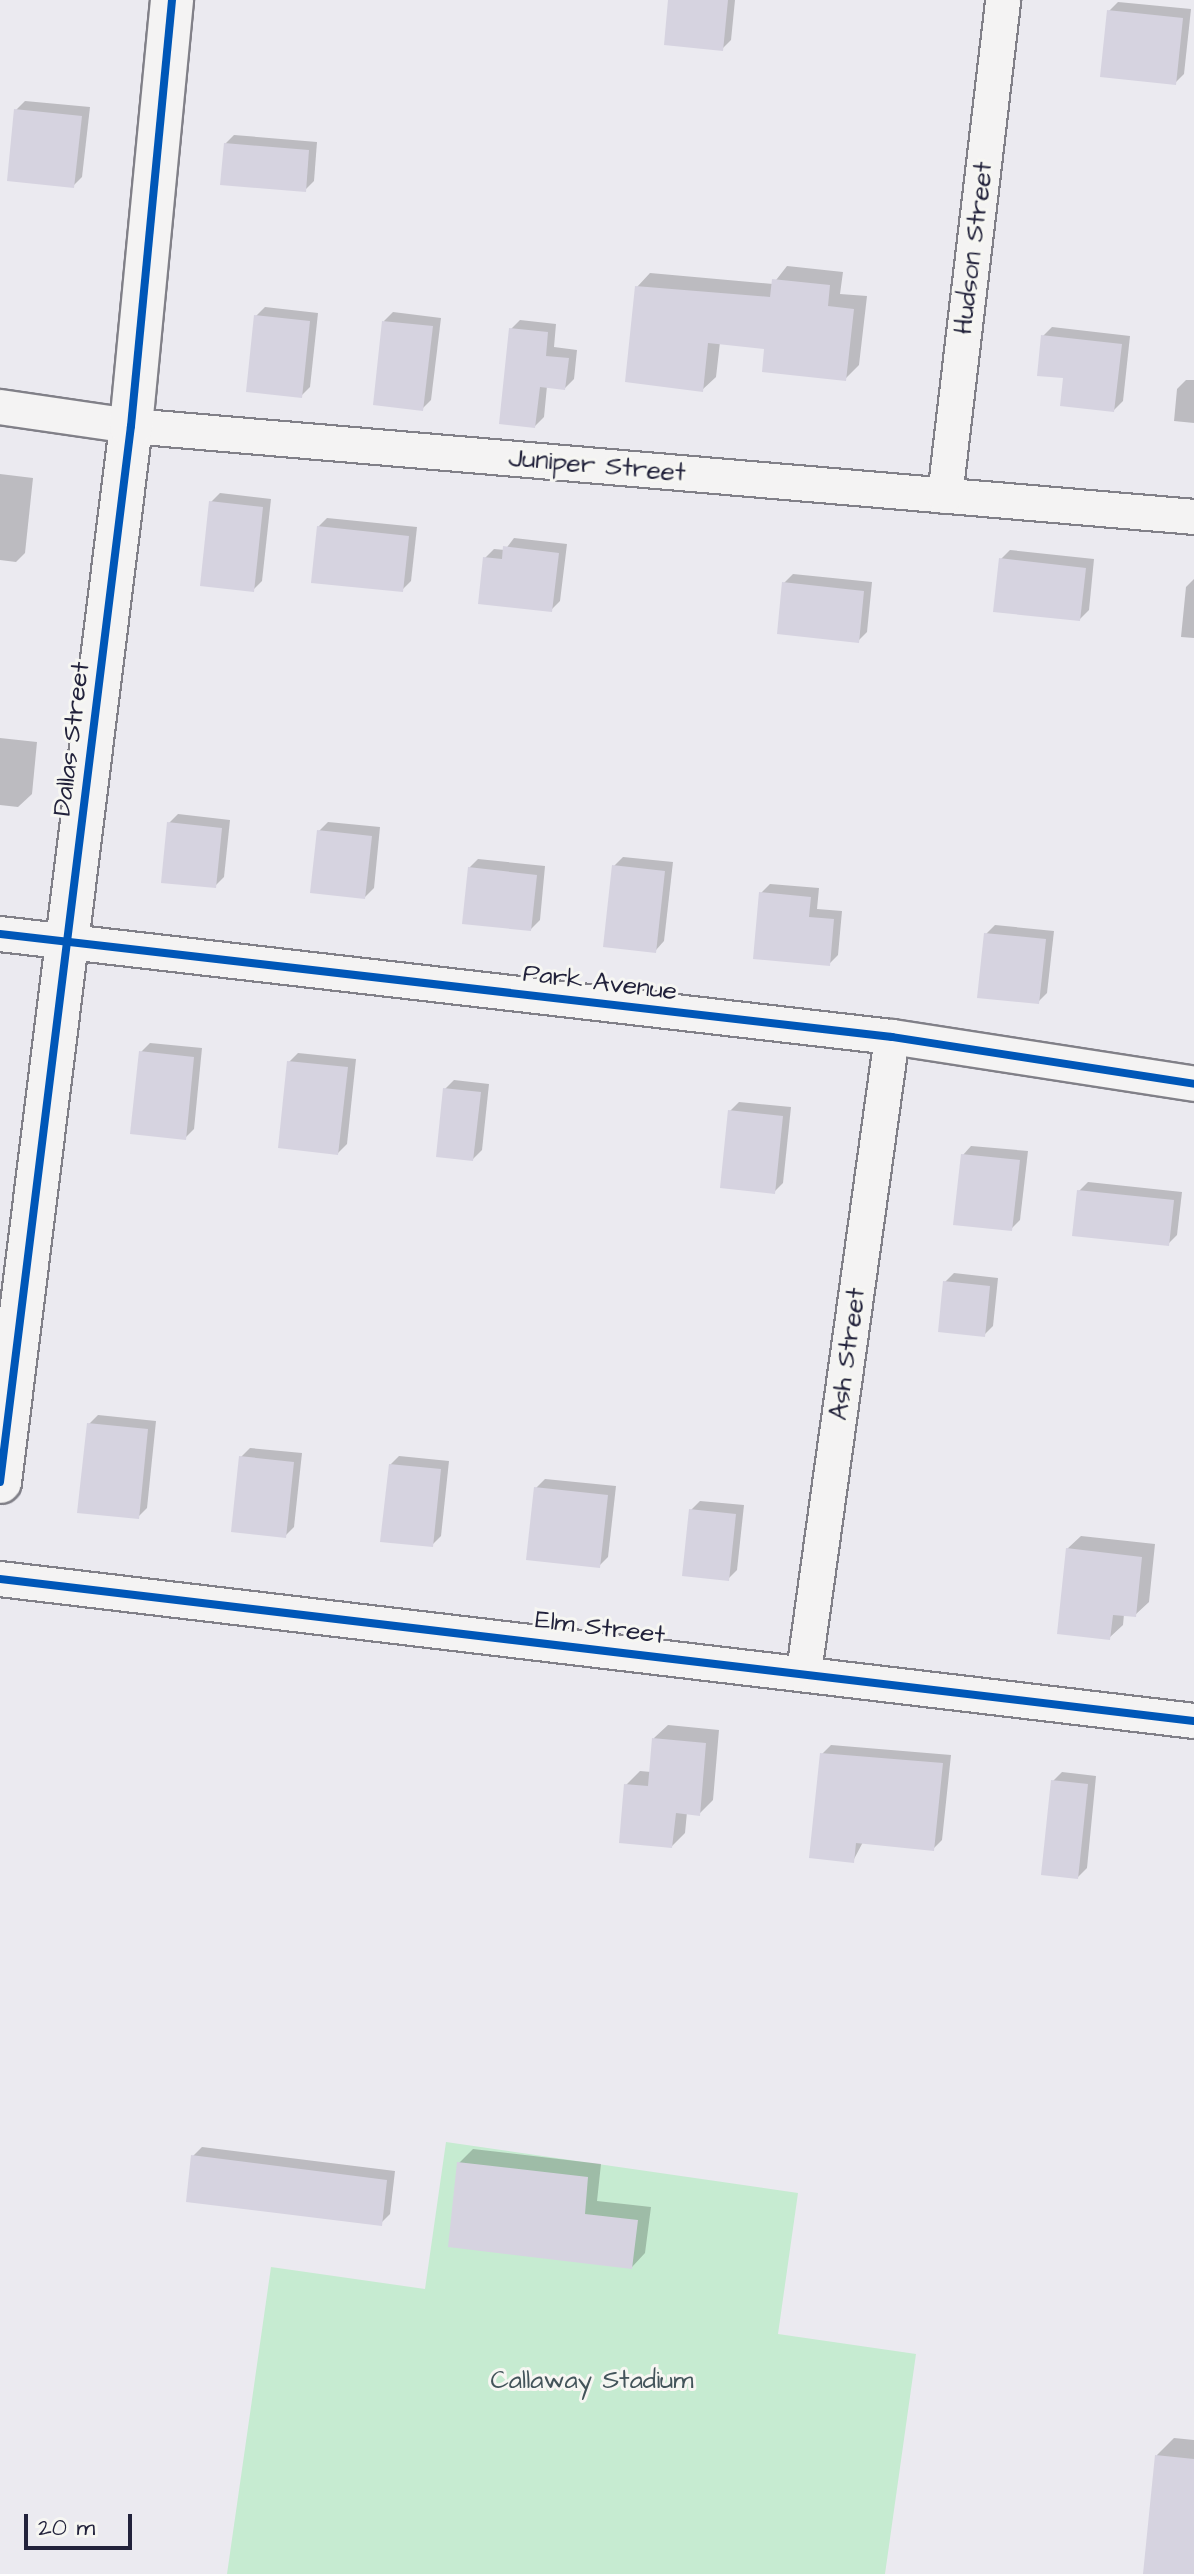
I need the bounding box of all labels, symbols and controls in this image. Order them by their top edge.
street label: Hudson Street [948,160,1000,336]
street label: Juniper Street [507,443,687,489]
street label: Dallas Street [47,660,97,818]
street label: Park Avenue [521,958,679,1008]
street label: Ash Street [823,1286,873,1422]
street label: Elm Street [533,1605,667,1651]
park label: Callaway Stadium [490,2365,694,2397]
scale bar [28,2498,136,2548]
text: 20 m [38,2511,95,2545]

